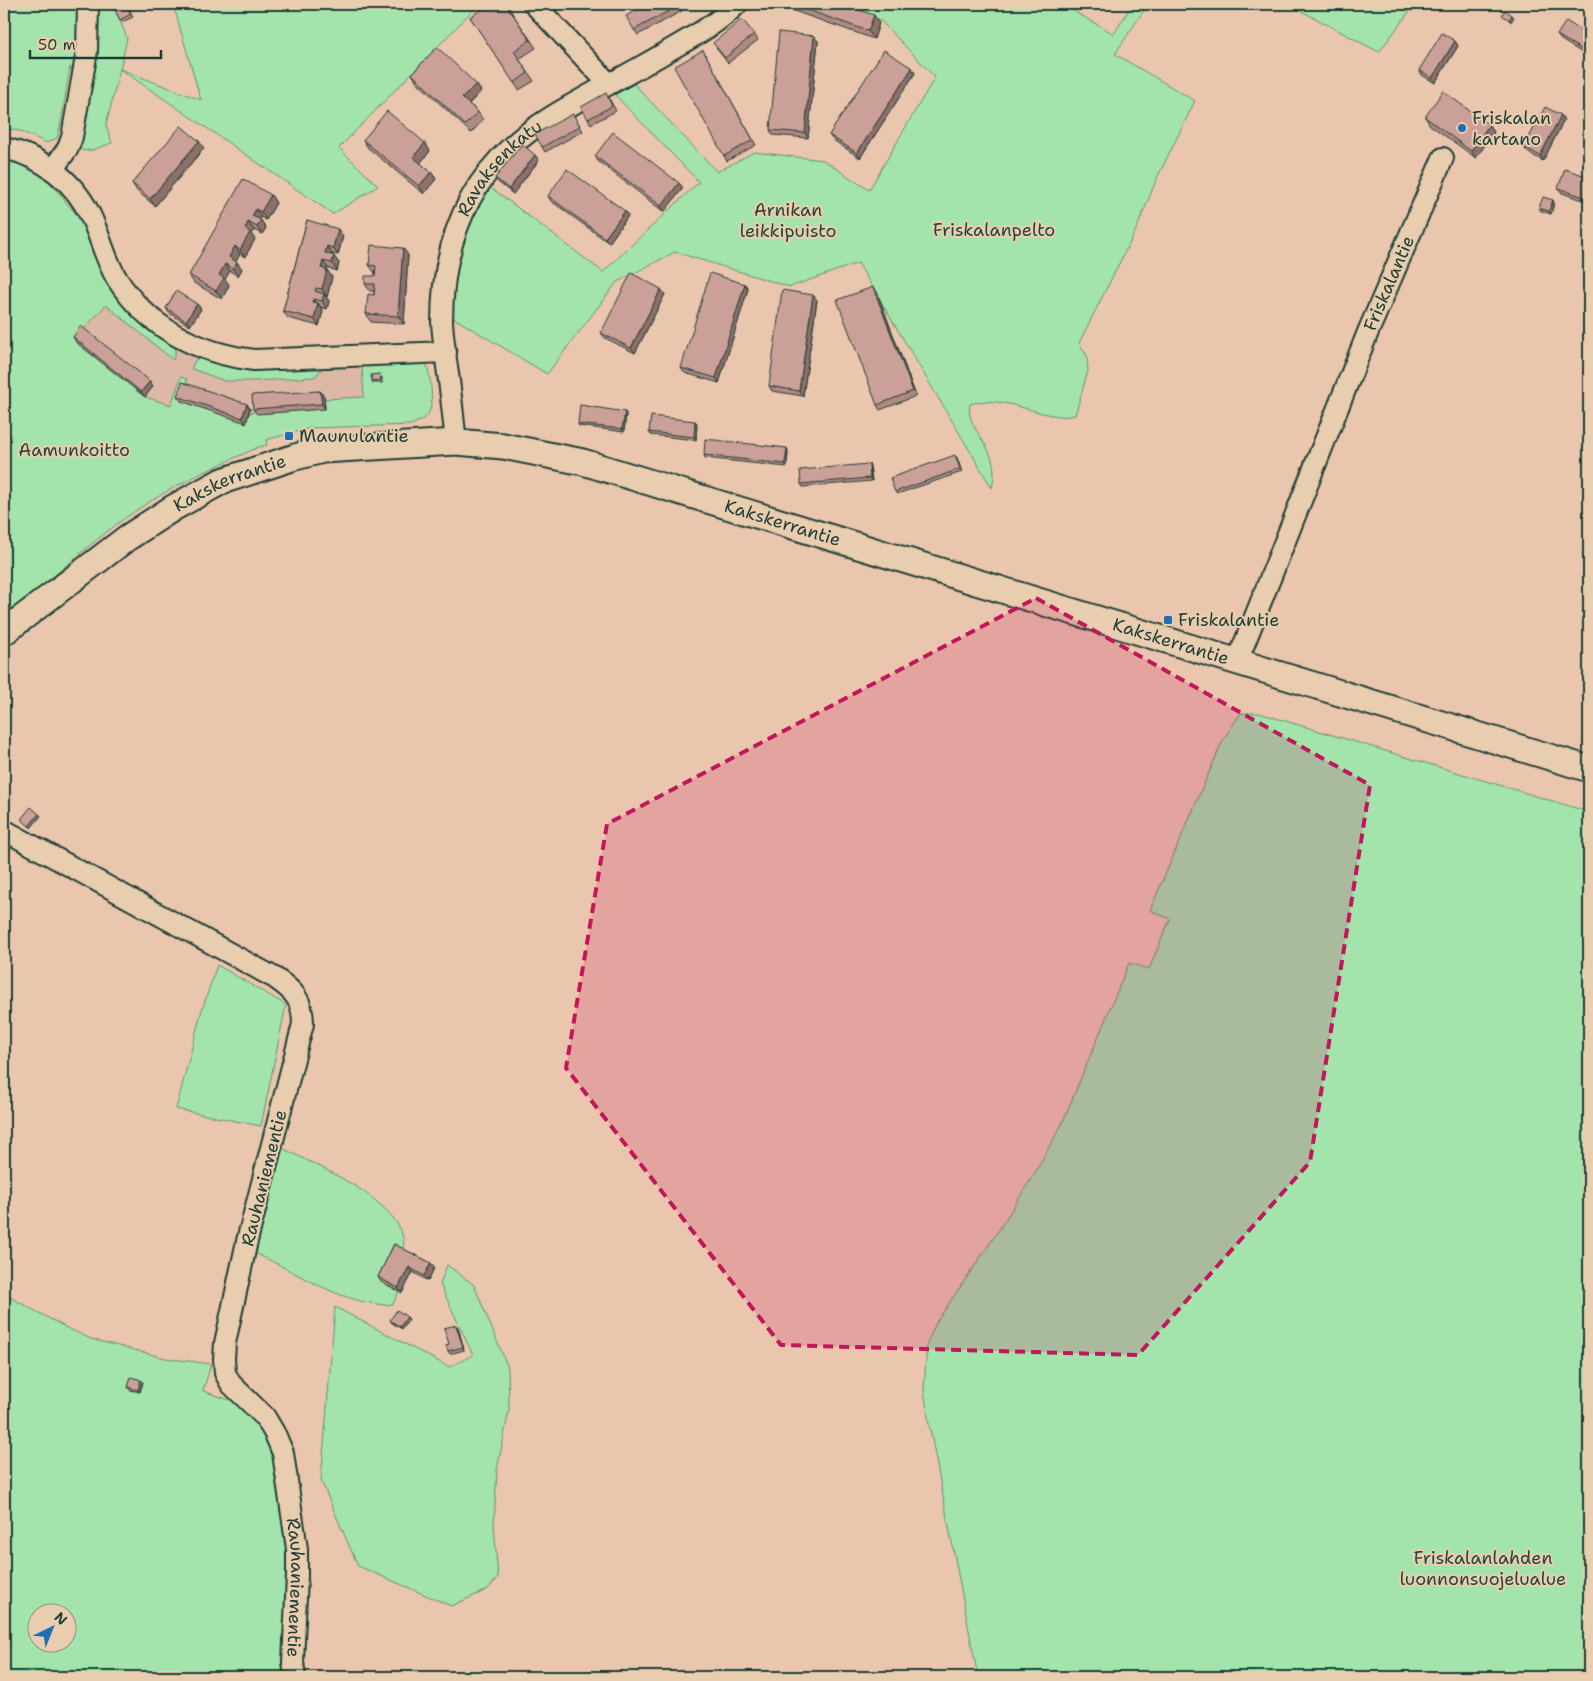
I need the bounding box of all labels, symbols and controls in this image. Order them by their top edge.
scale bar [30,28,161,60]
text: 50 m [38,35,76,55]
place label: Friskalan kartano [1472,106,1551,151]
street label: Ravaksenkatu [451,114,547,220]
marker: Friskalan kartano [1456,122,1468,134]
park label: Arnikan leikkipuisto [740,198,836,243]
park label: Friskalanpelto [933,218,1055,242]
street label: Friskalantie [1358,232,1420,335]
place label: Maunulantie [299,424,409,448]
marker: Maunulantie [283,430,295,442]
park label: Aamunkoitto [18,438,130,462]
street label: Kakskerrantie [169,449,289,518]
street label: Kakskerrantie [721,494,844,552]
place label: Friskalantie [1178,608,1279,632]
street label: Kakskerrantie [1110,612,1232,670]
marker: Friskalantie [1162,614,1174,626]
street label: Rauhaniementie [235,1107,293,1249]
street label: Rauhaniementie [281,1516,309,1658]
park label: Friskalanlahden luonnonsuojelualue [1400,1546,1566,1591]
north arrow [28,1604,78,1654]
text: N [51,1608,71,1629]

